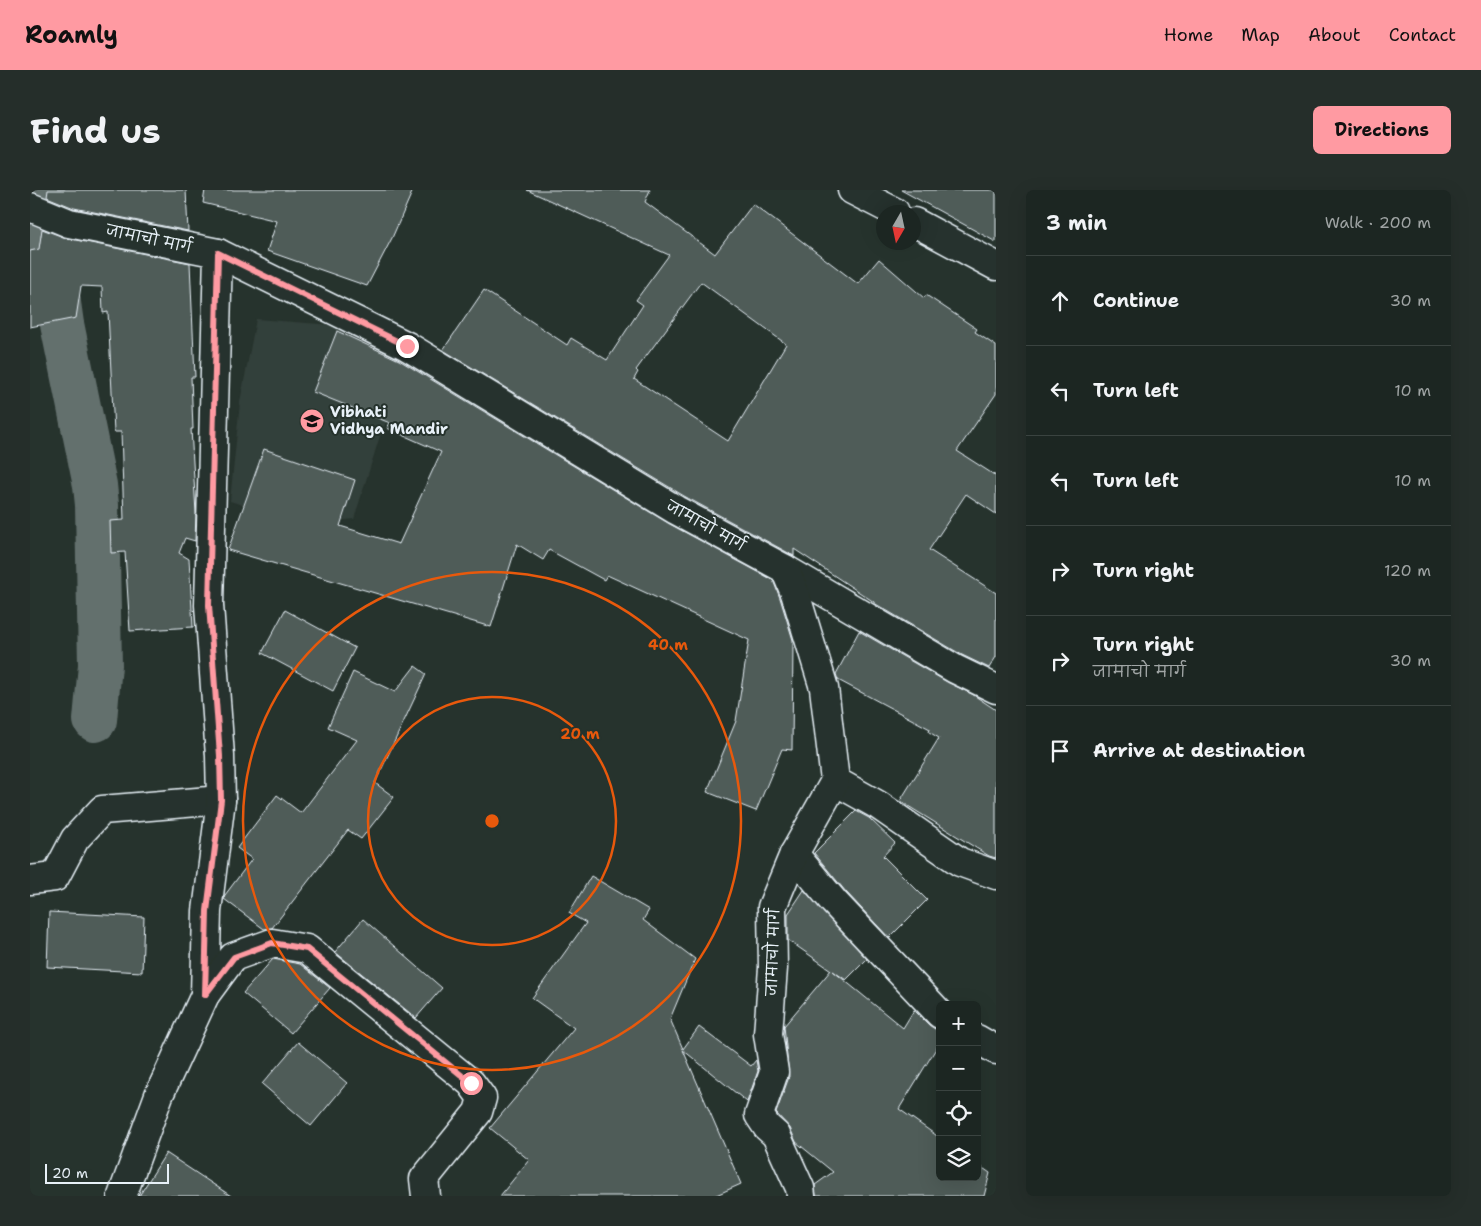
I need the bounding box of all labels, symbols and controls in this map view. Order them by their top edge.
text: Roamly [25,19,118,51]
text: Home [1164,23,1213,47]
text: Map [1241,23,1280,47]
text: About [1308,23,1361,47]
text: Contact [1389,23,1456,47]
button: Directions [1313,106,1451,154]
text: Find us [30,107,161,154]
north arrow [876,205,921,250]
text: 3 min [1046,209,1107,237]
text: Walk · 200 m [1325,212,1431,233]
street label: जामाचो मार्ग [103,218,195,258]
icon: ahead [1046,287,1074,315]
text: Continue [1093,288,1179,313]
text: 30 m [1390,290,1431,311]
route end [396,335,419,358]
icon: left [1046,377,1074,405]
text: Turn left [1093,378,1179,403]
text: 10 m [1394,380,1431,401]
place label: Vibhati Vidhya Mandir [330,402,448,439]
school or university icon: Vibhati Vidhya Mandir [299,408,325,434]
icon: left [1046,467,1074,495]
text: Turn left [1093,468,1179,493]
text: 10 m [1394,470,1431,491]
street label: जामाचो मार्ग [662,494,750,556]
icon: right [1046,557,1074,585]
text: Turn right [1093,558,1194,583]
text: 120 m [1384,560,1431,581]
text: Turn right [1093,632,1194,657]
text: 40 m [648,635,688,655]
icon: right [1046,647,1074,675]
text: 30 m [1390,650,1431,671]
text: जामाचो मार्ग [1093,661,1186,682]
text: 20 m [560,724,600,744]
icon: arrive [1046,737,1074,765]
text: Arrive at destination [1093,738,1305,763]
centre of rings [483,812,501,830]
street label: जामाचो मार्ग [759,907,785,997]
map controls [936,1001,981,1181]
button: + [936,1001,981,1046]
button: − [936,1046,981,1091]
route start [460,1072,483,1095]
button: locate [936,1091,981,1136]
button: layers [936,1136,981,1181]
scale bar [45,1161,169,1184]
text: 20 m [52,1164,88,1182]

